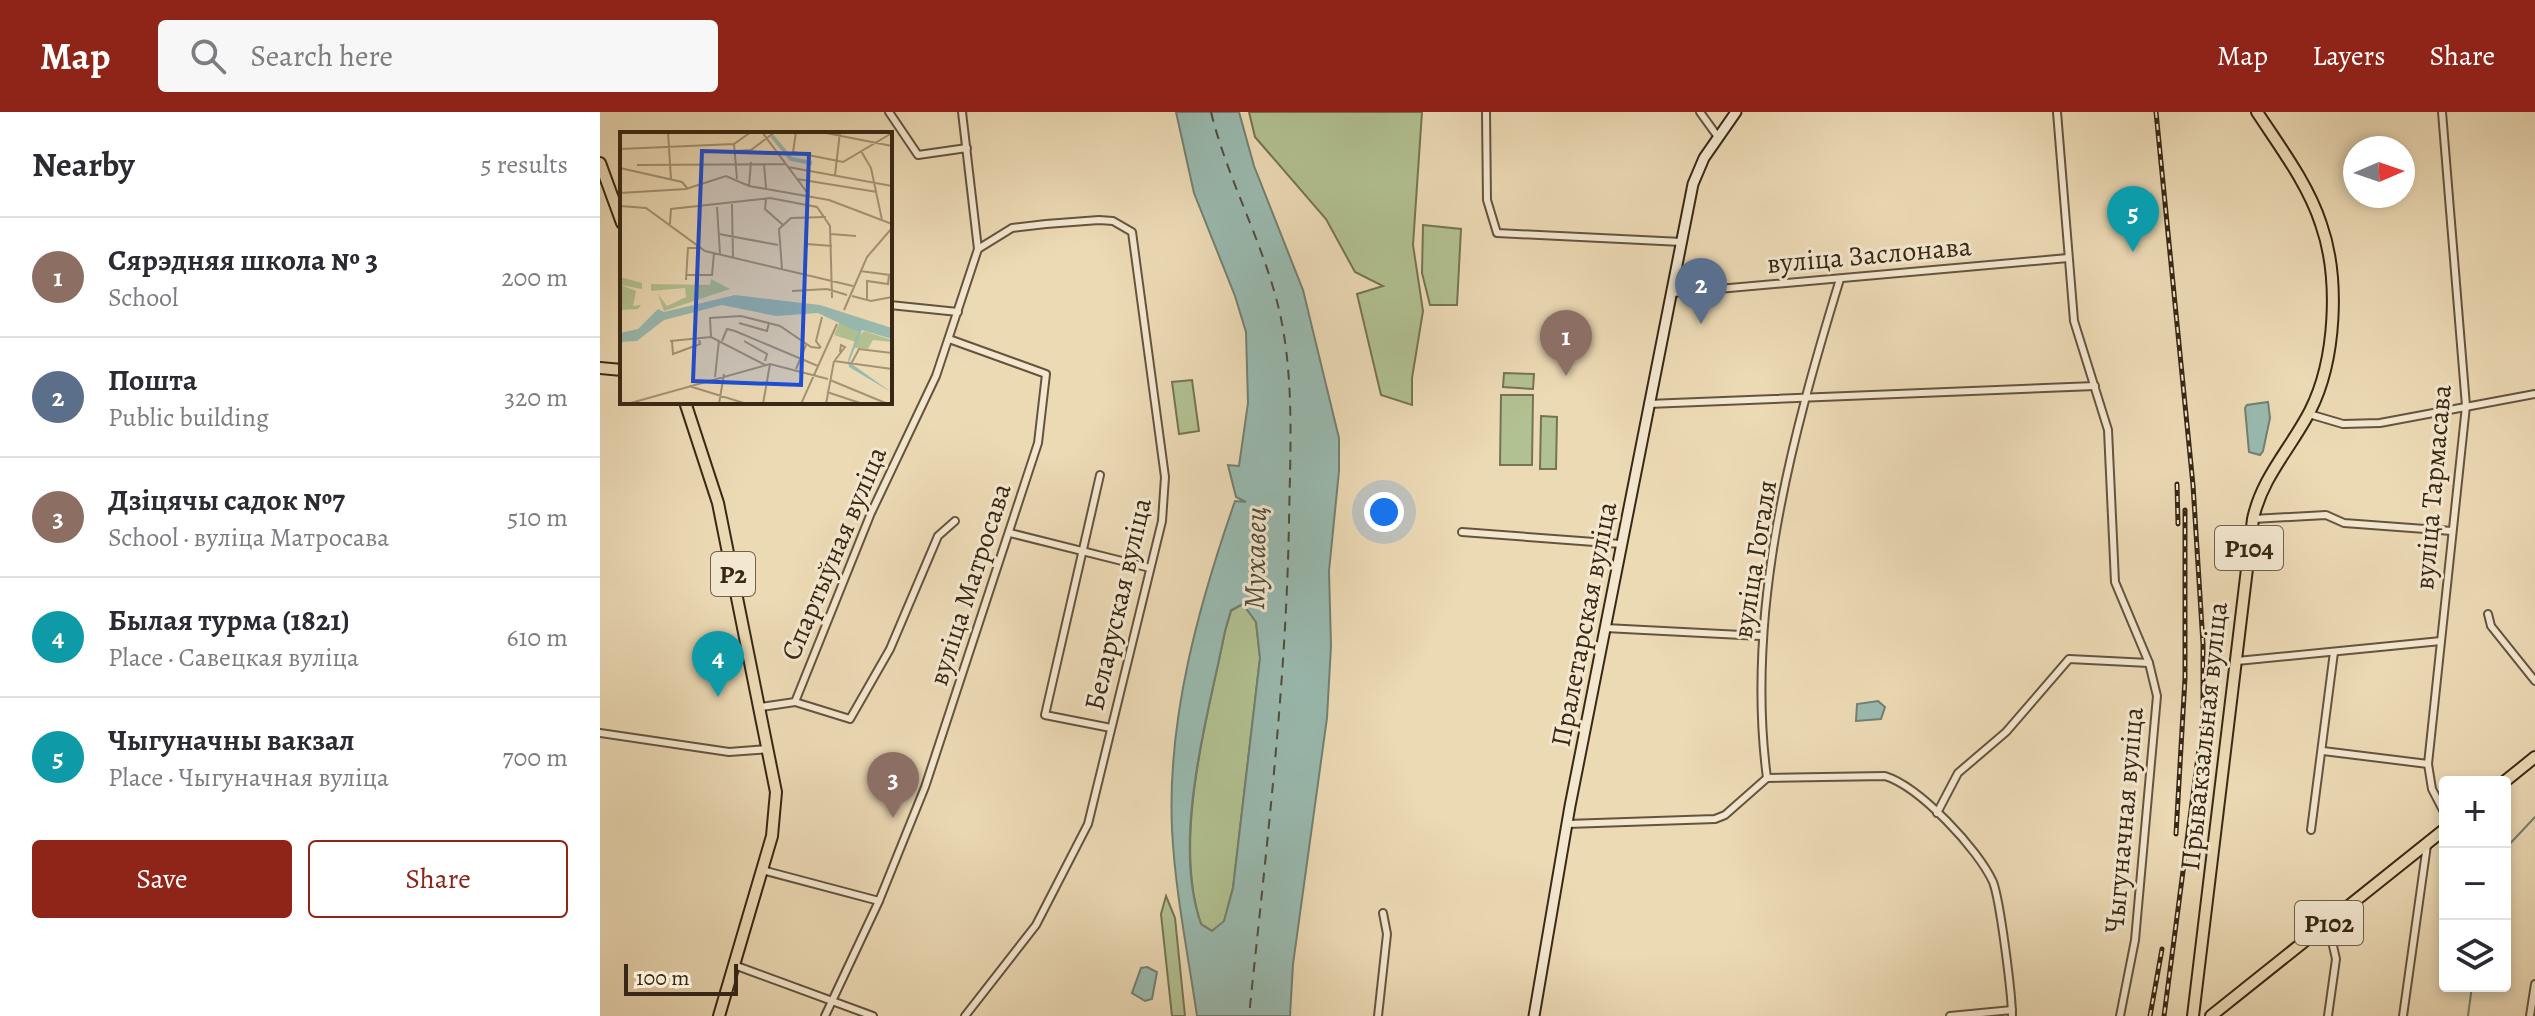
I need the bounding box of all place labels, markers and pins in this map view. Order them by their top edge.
pin: 5 [2107,186,2159,252]
pin: 2 [1675,258,1727,324]
pin: 1 [1540,310,1592,376]
pin: 4 [692,631,744,697]
pin: 3 [867,752,919,818]

